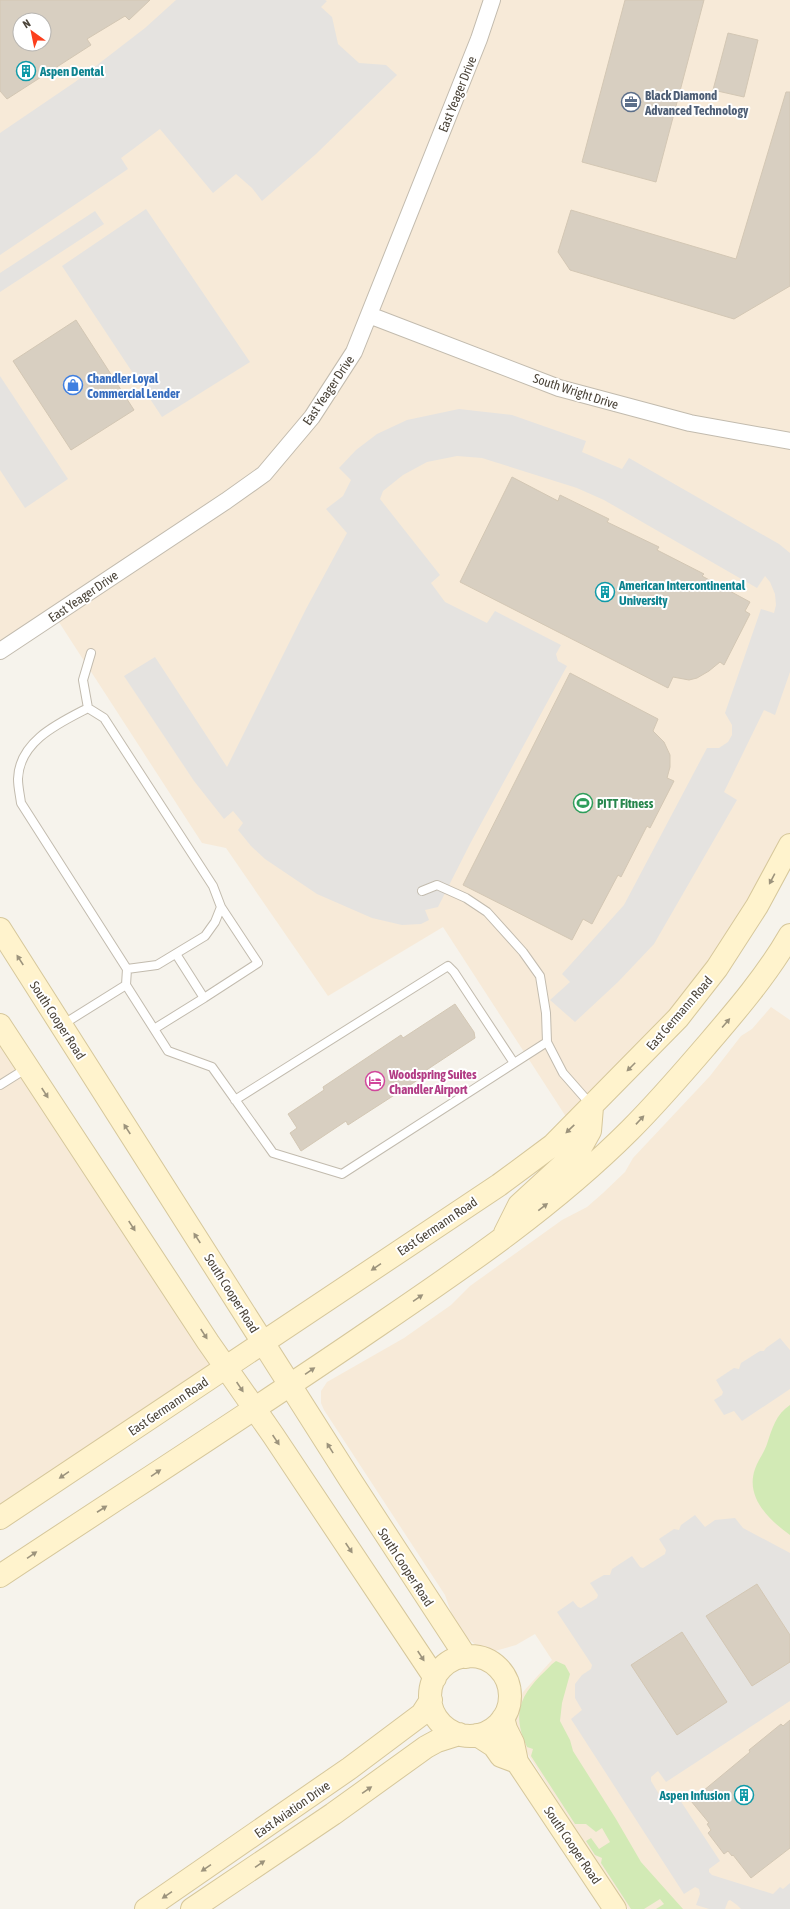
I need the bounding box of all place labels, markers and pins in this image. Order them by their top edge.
building icon: Aspen Dental [15,60,37,82]
place label: Aspen Dental [39,64,104,79]
place label: Black Diamond Advanced Technology [644,88,749,118]
office icon: Black Diamond Advanced Technology [620,91,642,113]
place label: Chandler Loyal Commercial Lender [87,371,181,401]
shop icon: Chandler Loyal Commercial Lender [62,374,84,396]
place label: American Intercontinental University [618,578,746,608]
building icon: American Intercontinental University [594,581,616,603]
sports icon: PITT Fitness [572,792,594,814]
place label: PITT Fitness [597,796,654,811]
place label: Woodspring Suites Chandler Airport [388,1067,477,1097]
hotel icon: Woodspring Suites Chandler Airport [364,1070,386,1092]
building icon: Aspen Infusion [733,1784,755,1806]
place label: Aspen Infusion [658,1788,730,1803]

